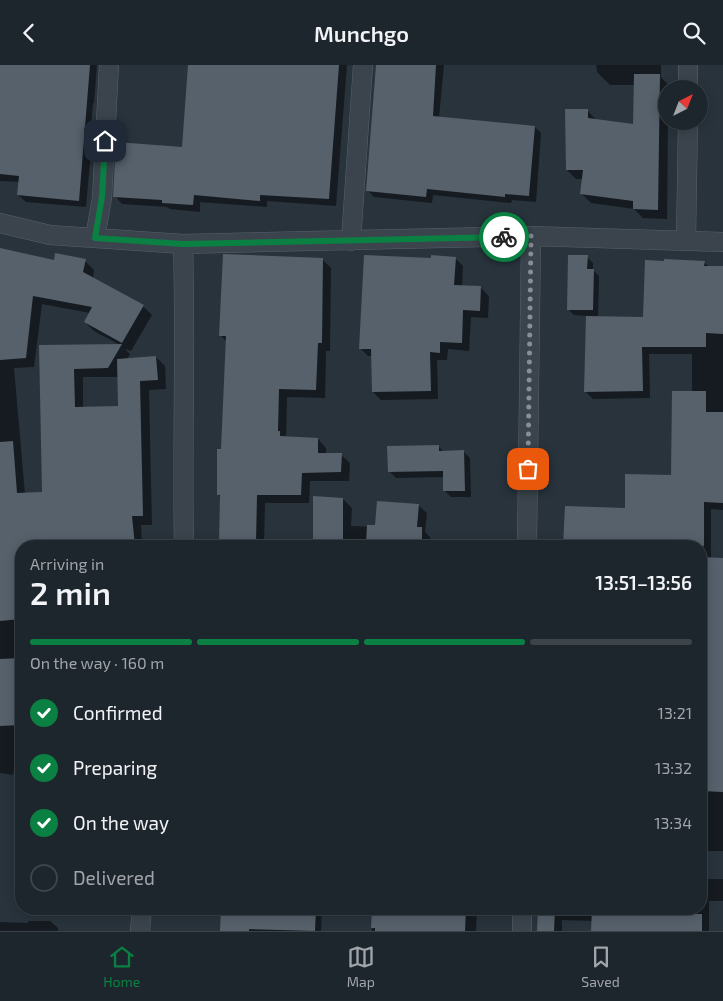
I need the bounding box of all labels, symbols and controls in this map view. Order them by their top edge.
icon: back [15,19,43,47]
icon: search [680,19,708,47]
text: Munchgo [314,20,409,46]
north arrow [658,80,708,130]
map controls [658,80,708,130]
pin [84,120,126,162]
icon: home [91,127,119,155]
courier [479,212,529,262]
icon: bike [490,223,518,251]
pin [507,448,549,490]
icon: bag [514,455,542,483]
text: Arriving in [30,554,104,573]
text: 13:51–13:56 [595,571,692,594]
text: 2 min [30,573,111,611]
text: On the way · 160 m [30,653,164,672]
icon: check [30,699,58,727]
text: Confirmed [73,701,163,724]
text: 13:21 [658,703,692,722]
icon: check [30,754,58,782]
text: Preparing [73,756,157,779]
text: 13:32 [655,758,692,777]
icon: check [30,809,58,837]
text: On the way [73,811,169,834]
text: 13:34 [654,813,692,832]
text: Delivered [73,866,155,889]
tab: Home [103,943,140,990]
tab: Map [347,943,375,990]
tab: Saved [581,943,620,990]

